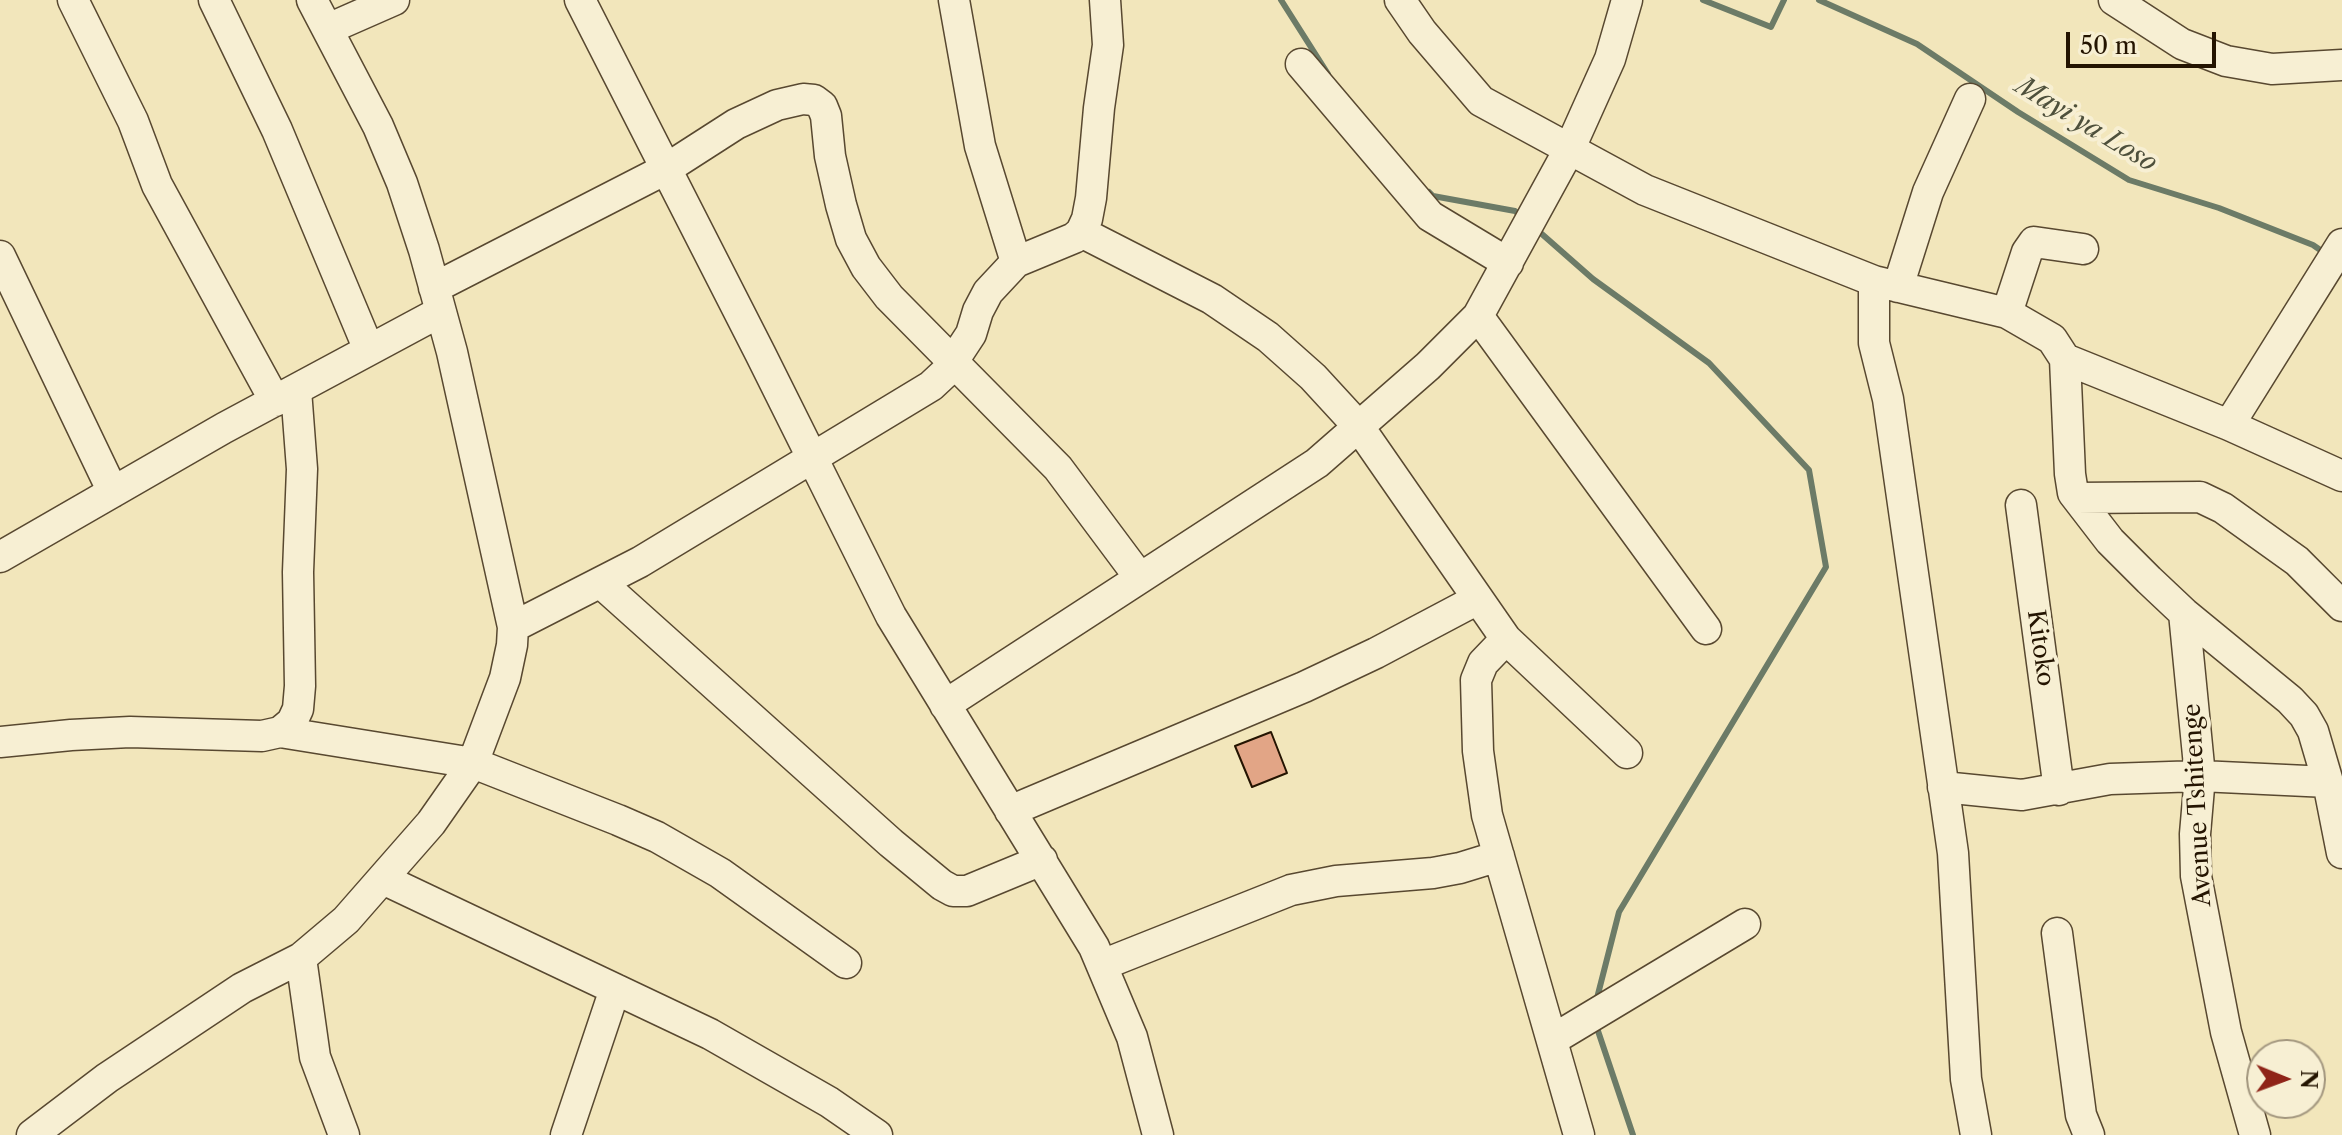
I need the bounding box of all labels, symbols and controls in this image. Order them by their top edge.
scale bar [2070,16,2220,66]
text: 50 m [2080,31,2137,60]
water label: Mayi ya Loso [2010,71,2162,179]
street label: Kitoko [2020,608,2060,688]
street label: Avenue Tshitenge [2178,703,2218,907]
north arrow [2246,1039,2326,1119]
text: N [2295,1070,2322,1089]

